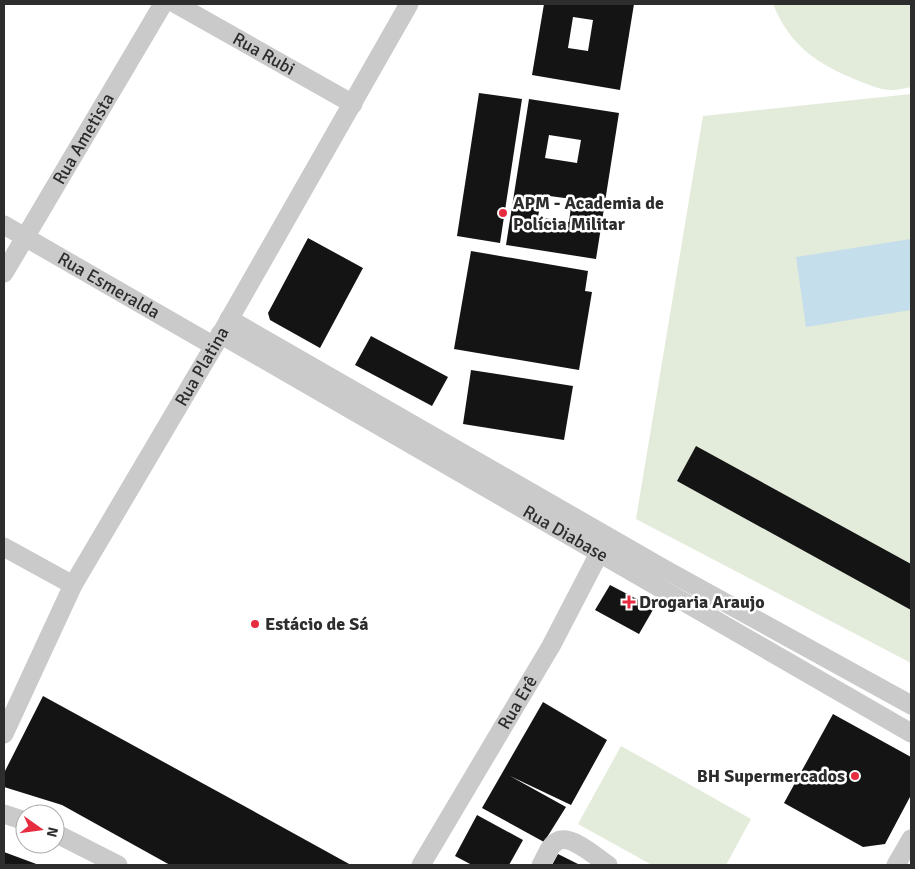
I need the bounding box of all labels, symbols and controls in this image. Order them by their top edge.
street label: Rua Rubi [229,27,299,80]
street label: Rua Ametista [48,89,119,188]
place label: APM - Academia de Polícia Militar [513,192,664,235]
marker: APM - Academia de Polícia Militar [497,207,509,219]
street label: Rua Esmeralda [54,247,164,323]
street label: Rua Platina [170,323,234,410]
street label: Rua Diabase [519,500,612,567]
place label: Drogaria Araujo [639,591,765,613]
marker: Drogaria Araujo [623,596,635,608]
place label: Estácio de Sá [265,613,368,635]
marker: Estácio de Sá [249,618,261,630]
street label: Rua Erê [493,672,542,733]
place label: BH Supermercados [697,765,845,787]
marker: BH Supermercados [849,770,861,782]
north arrow [15,804,65,854]
text: N [43,825,62,839]

